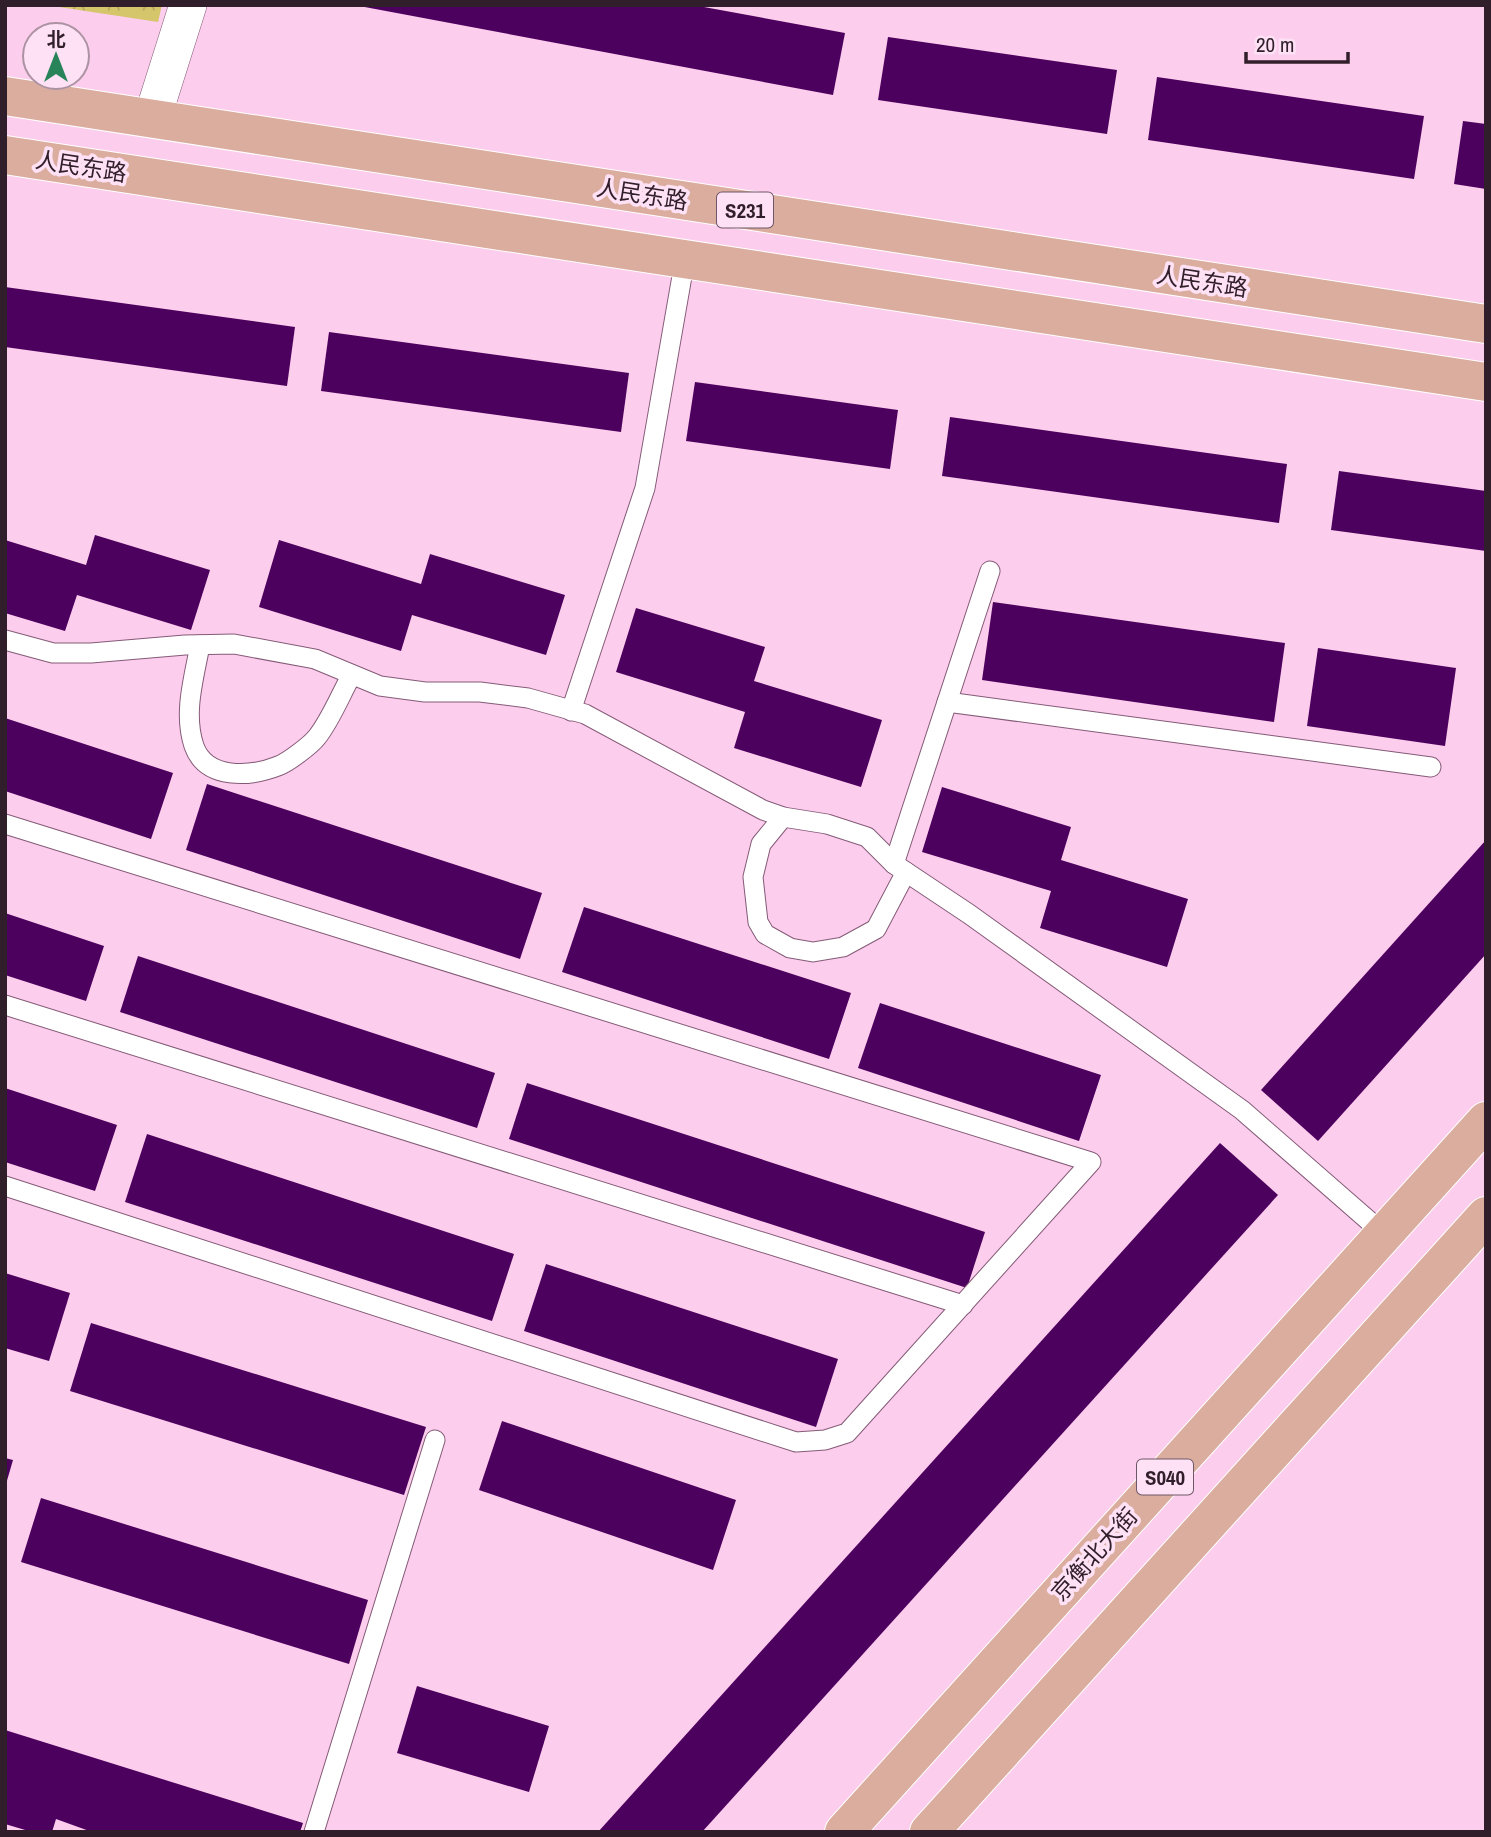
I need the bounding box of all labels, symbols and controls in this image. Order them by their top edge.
north arrow [21,21,91,91]
scale bar [1246,21,1348,65]
text: 北 [46,26,66,52]
text: 20 m [1256,30,1294,59]
street label: 人民东路 [33,143,129,189]
street label: 人民东路 [594,171,690,217]
road number: S231 [717,192,773,228]
street label: 人民东路 [1154,258,1250,304]
road number: S040 [1137,1460,1193,1494]
street label: 京衡北大街 [1044,1501,1144,1607]

